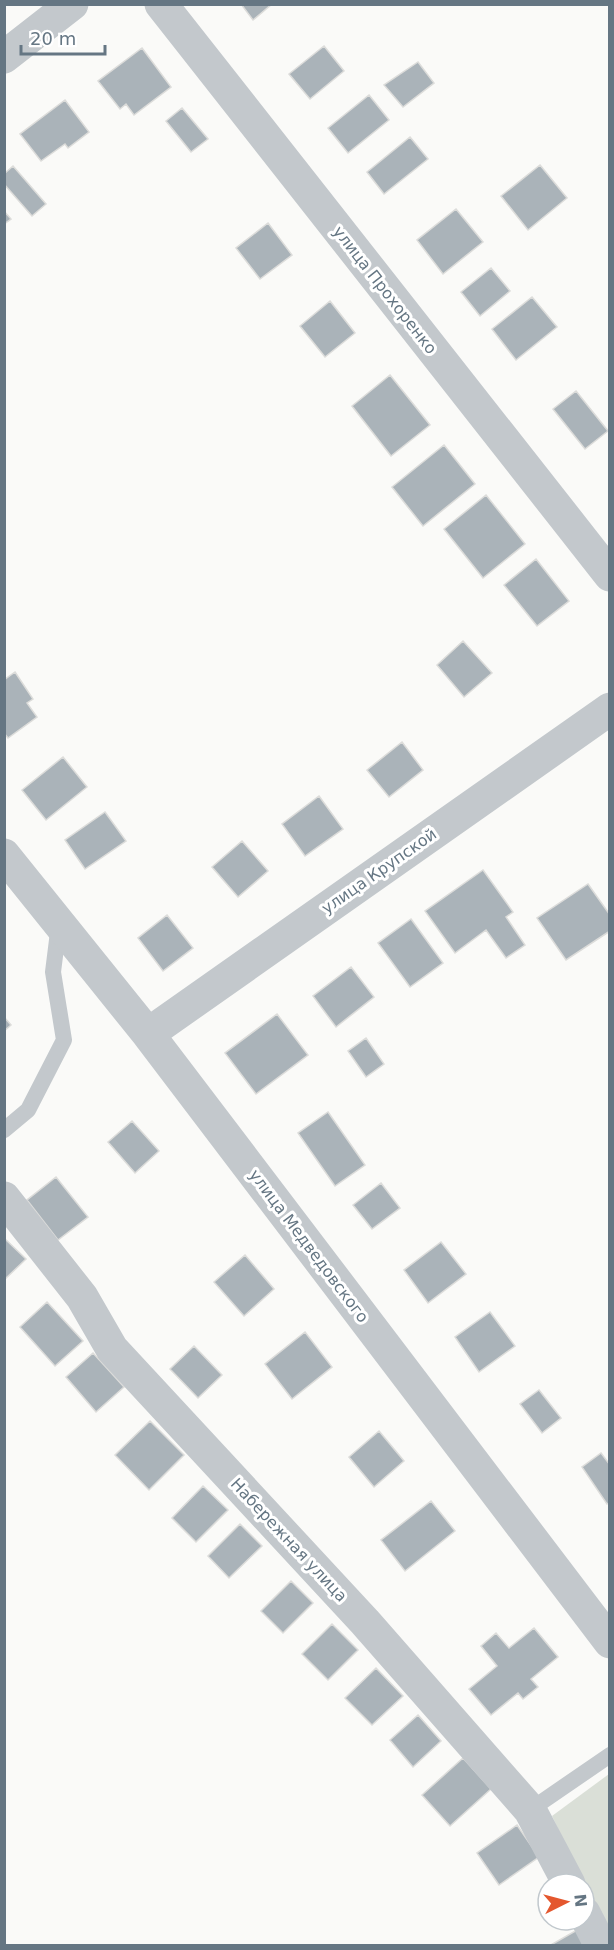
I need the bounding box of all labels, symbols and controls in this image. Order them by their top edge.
scale bar [21,18,105,56]
text: 20 m [30,28,76,49]
street label: улица Прохоренко [329,222,441,358]
street label: улица Крупской [318,824,440,918]
street label: улица Медведовского [245,1166,373,1326]
street label: Набережная улица [227,1474,351,1606]
north arrow [536,1872,596,1932]
text: N [570,1893,591,1908]

